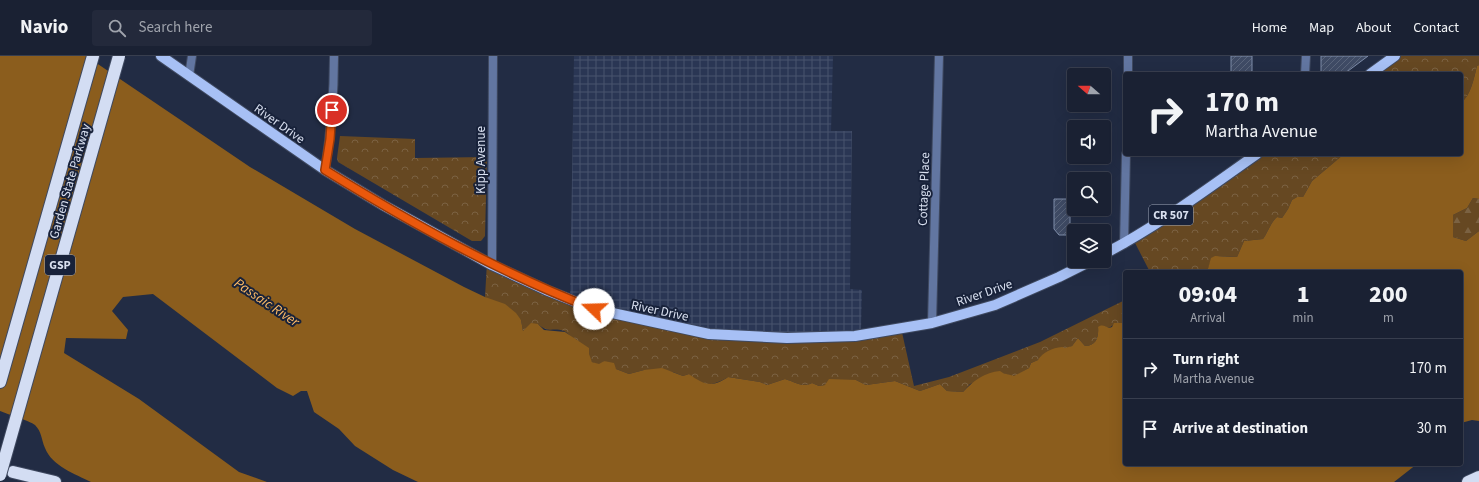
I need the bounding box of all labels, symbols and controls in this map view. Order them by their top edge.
search box [92,10,372,46]
text: Navio [20,14,68,41]
icon: search [106,17,128,39]
text: Search here [138,17,212,38]
text: Home [1252,18,1287,38]
text: Map [1309,18,1334,38]
text: About [1356,18,1391,38]
text: Contact [1413,18,1459,38]
north arrow [1067,68,1111,112]
map controls [1067,68,1111,268]
text: 170 m [1205,82,1279,122]
icon: right [1139,88,1191,140]
pin [315,93,349,127]
icon: arrive [321,99,343,121]
street label: River Drive [250,100,308,148]
text: Martha Avenue [1205,119,1317,144]
button: sound [1067,120,1111,164]
street label: Garden State Parkway [45,122,95,241]
street label: Kipp Avenue [472,126,490,194]
street label: Cottage Place [914,152,934,226]
button: search [1067,172,1111,216]
road number: CR 507 [1149,205,1193,225]
button: layers [1067,224,1111,268]
road number: GSP [45,255,75,275]
water label: Passaic River [230,274,304,333]
street label: River Drive [954,275,1015,311]
text: 09:04 [1178,277,1237,312]
text: 1 [1297,277,1310,312]
text: 200 [1369,277,1408,312]
position arrow [573,288,615,330]
street label: River Drive [629,296,690,326]
text: Arrival [1190,309,1225,327]
text: min [1293,309,1314,327]
text: m [1383,309,1394,327]
text: Turn right [1173,349,1239,370]
icon: right [1139,358,1161,380]
text: 170 m [1409,358,1447,379]
text: Martha Avenue [1173,370,1254,388]
icon: arrive [1139,418,1161,440]
text: Arrive at destination [1173,418,1308,439]
text: 30 m [1417,418,1447,439]

